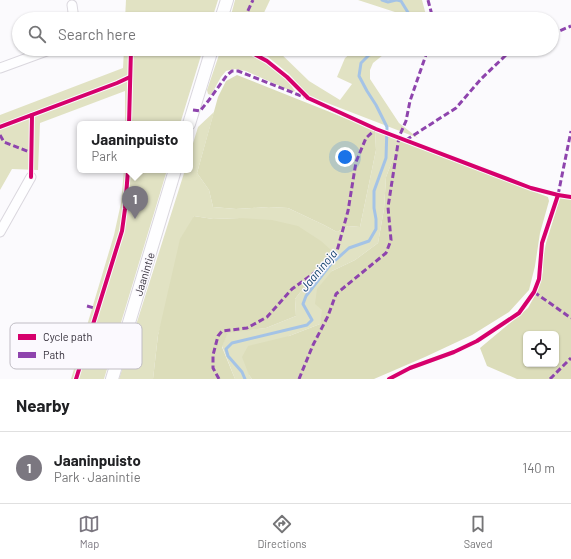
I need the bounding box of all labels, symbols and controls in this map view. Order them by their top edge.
search box [12,12,559,56]
icon: search [26,23,48,45]
text: Search here [58,25,136,43]
popup [77,121,193,173]
text: Jaaninpuisto [92,130,178,148]
your location [335,147,355,167]
text: Park [92,148,117,164]
pin: 1 [122,186,148,219]
water label: Jaaninoja [296,246,340,294]
street label: Jaanintie [131,250,157,297]
legend [10,323,142,369]
text: Cycle path [43,330,93,343]
map controls [523,331,559,367]
button: locate [523,331,559,367]
text: Path [43,348,65,361]
text: Nearby [16,395,70,415]
text: Jaaninpuisto [54,451,141,469]
text: 1 [27,460,31,476]
text: 140 m [523,460,555,476]
text: Park · Jaanintie [54,469,141,485]
tab: Map [78,513,100,550]
tab: Directions [257,513,307,550]
tab: Saved [464,513,493,550]

